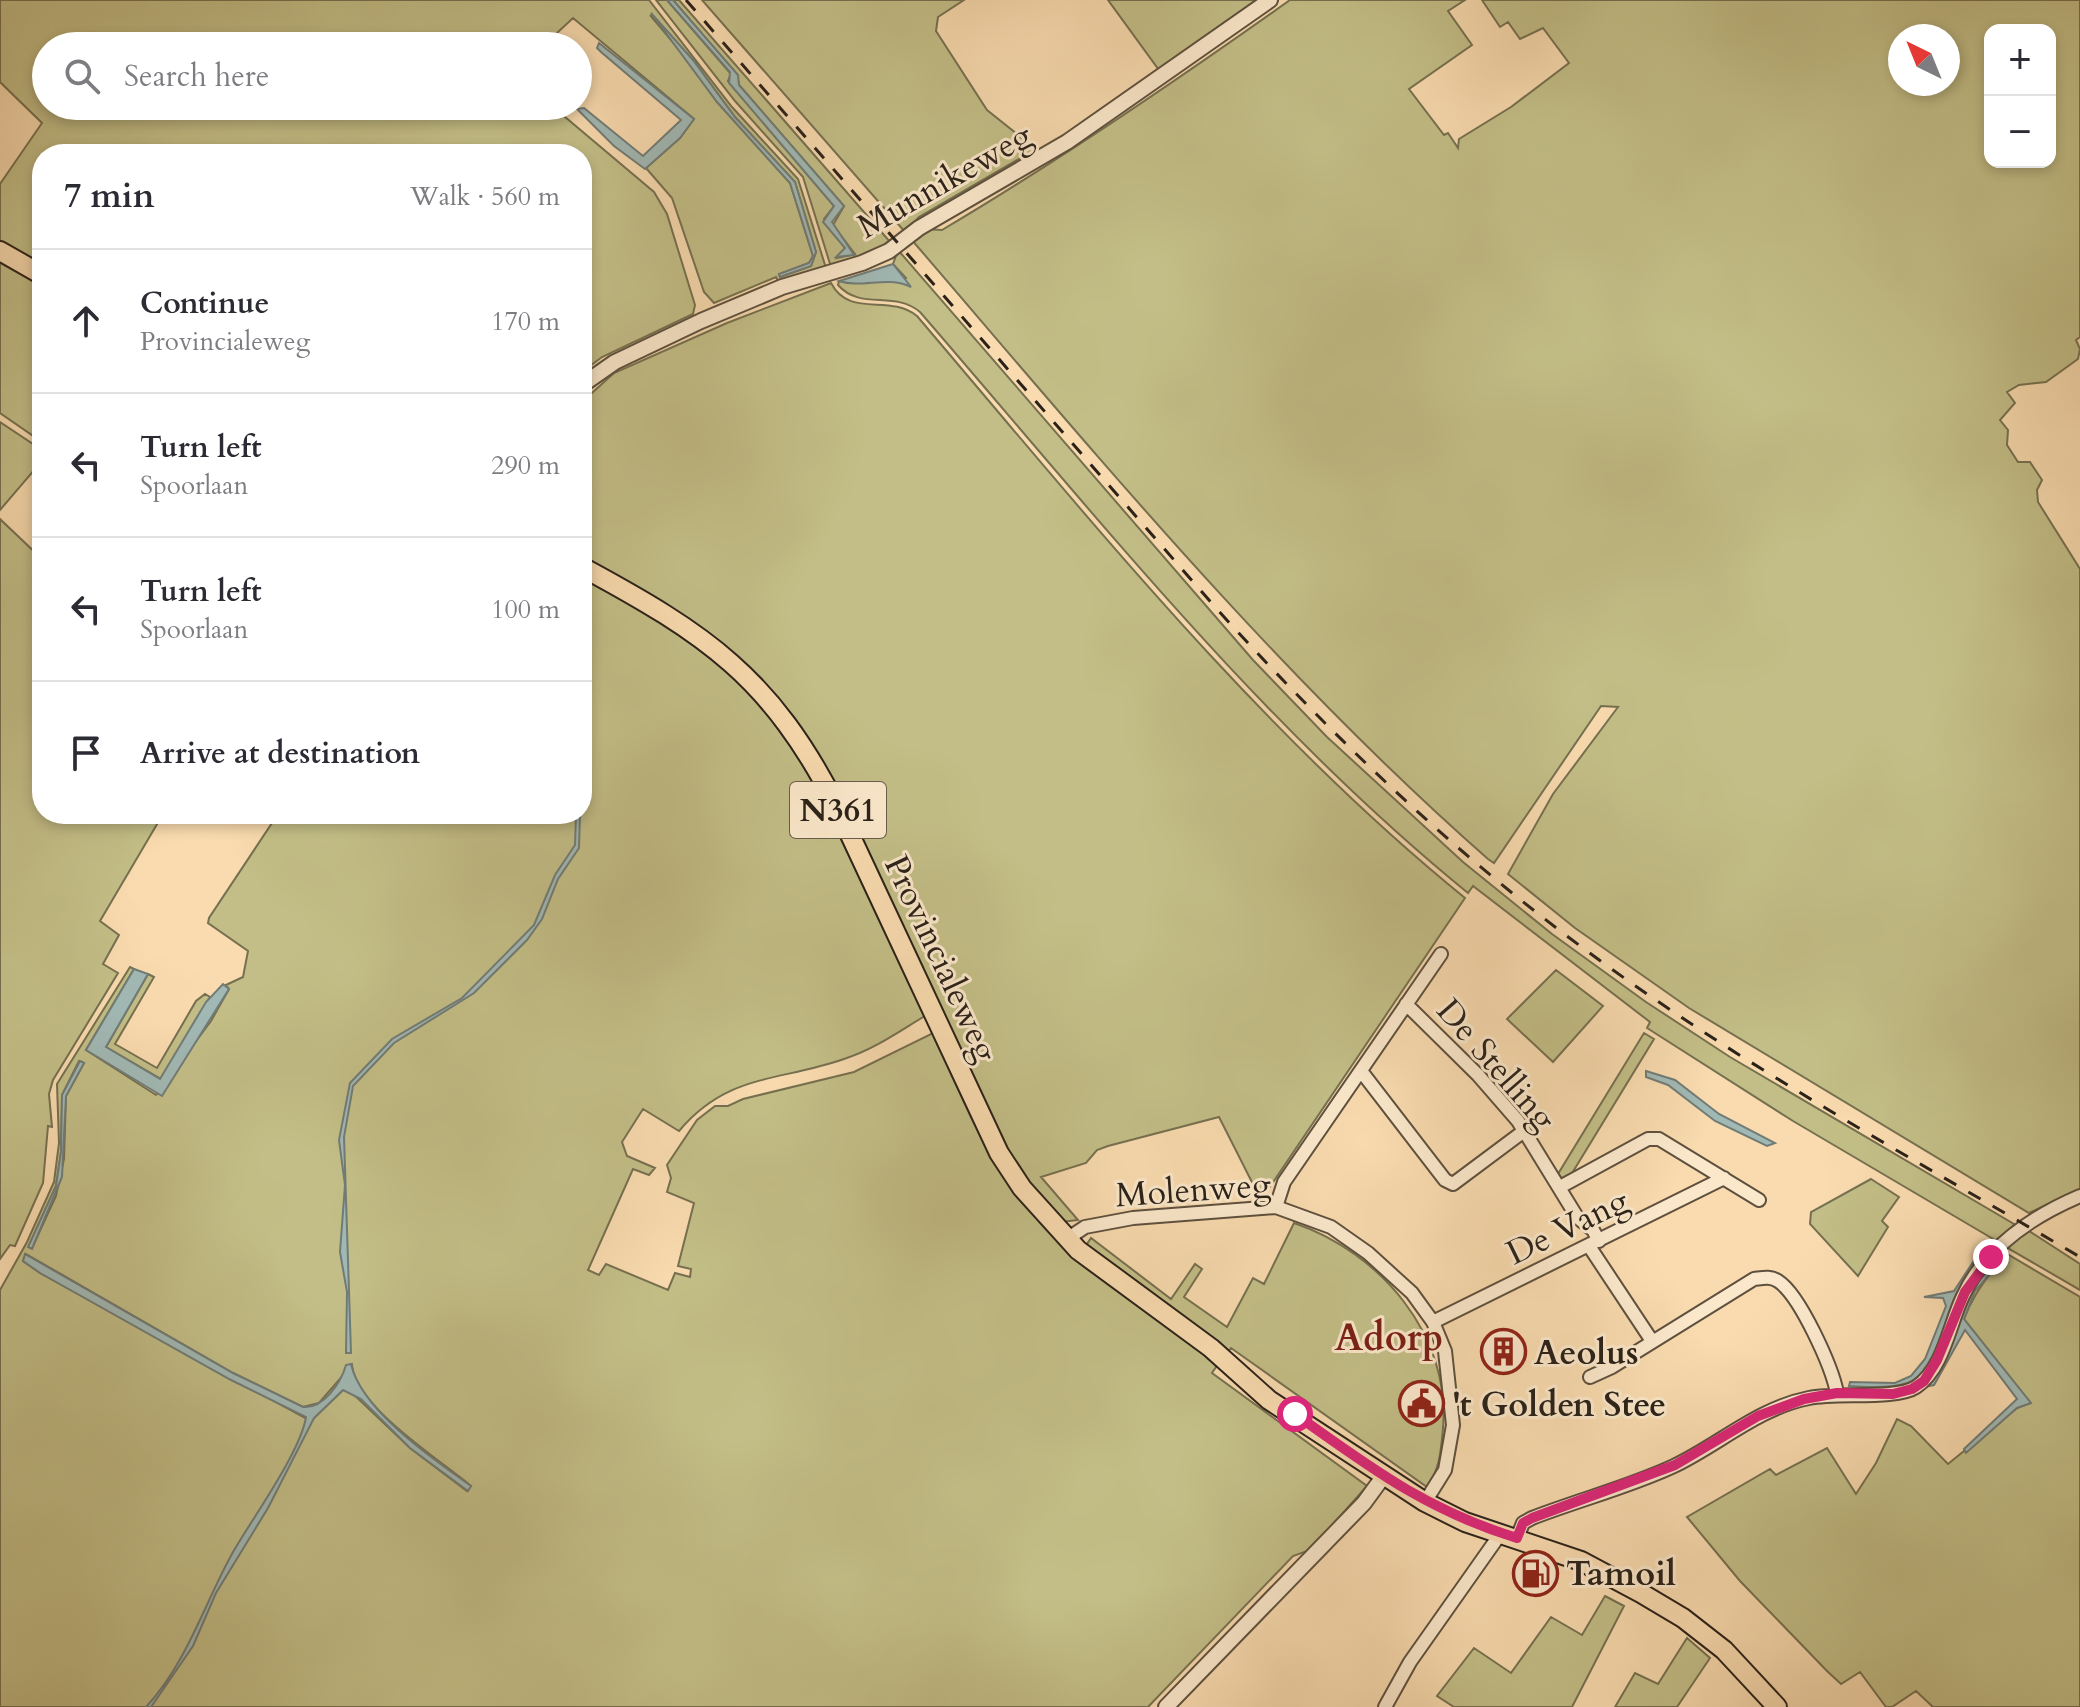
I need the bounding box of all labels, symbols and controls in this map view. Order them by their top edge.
north arrow [1888,24,1960,96]
map controls [1984,24,2056,168]
button: + [1984,24,2056,96]
search box [32,32,592,120]
icon: search [60,54,104,98]
text: Search here [124,56,269,97]
button: − [1984,96,2056,168]
street label: Munnikeweg [849,112,1040,249]
text: 7 min [64,173,155,219]
text: Walk · 560 m [410,179,560,214]
text: Continue [140,283,269,324]
icon: ahead [64,299,108,343]
text: 170 m [491,304,560,339]
text: Provincialeweg [140,324,310,359]
text: Turn left [140,427,262,468]
icon: left [64,443,108,487]
text: 290 m [491,448,560,483]
text: Spoorlaan [140,468,248,503]
text: Turn left [140,571,262,612]
icon: left [64,587,108,631]
text: 100 m [491,592,560,627]
text: Spoorlaan [140,612,248,647]
icon: arrive [64,731,108,775]
text: Arrive at destination [140,733,420,774]
road number: N361 [790,782,886,838]
street label: Provincialeweg [873,848,1009,1069]
street label: De Stelling [1426,989,1566,1140]
street label: Molenweg [1114,1162,1272,1218]
street label: De Vang [1499,1178,1636,1276]
route end [1973,1239,2009,1275]
district label: Adorp [1335,1312,1443,1364]
building icon: Aeolus [1479,1328,1527,1376]
place label: Aeolus [1534,1330,1639,1376]
public building icon: 't Golden Stee [1397,1380,1445,1428]
place label: 't Golden Stee [1452,1382,1666,1428]
route start [1277,1396,1313,1432]
fuel station icon: Tamoil [1511,1549,1559,1597]
place label: Tamoil [1566,1551,1676,1597]

